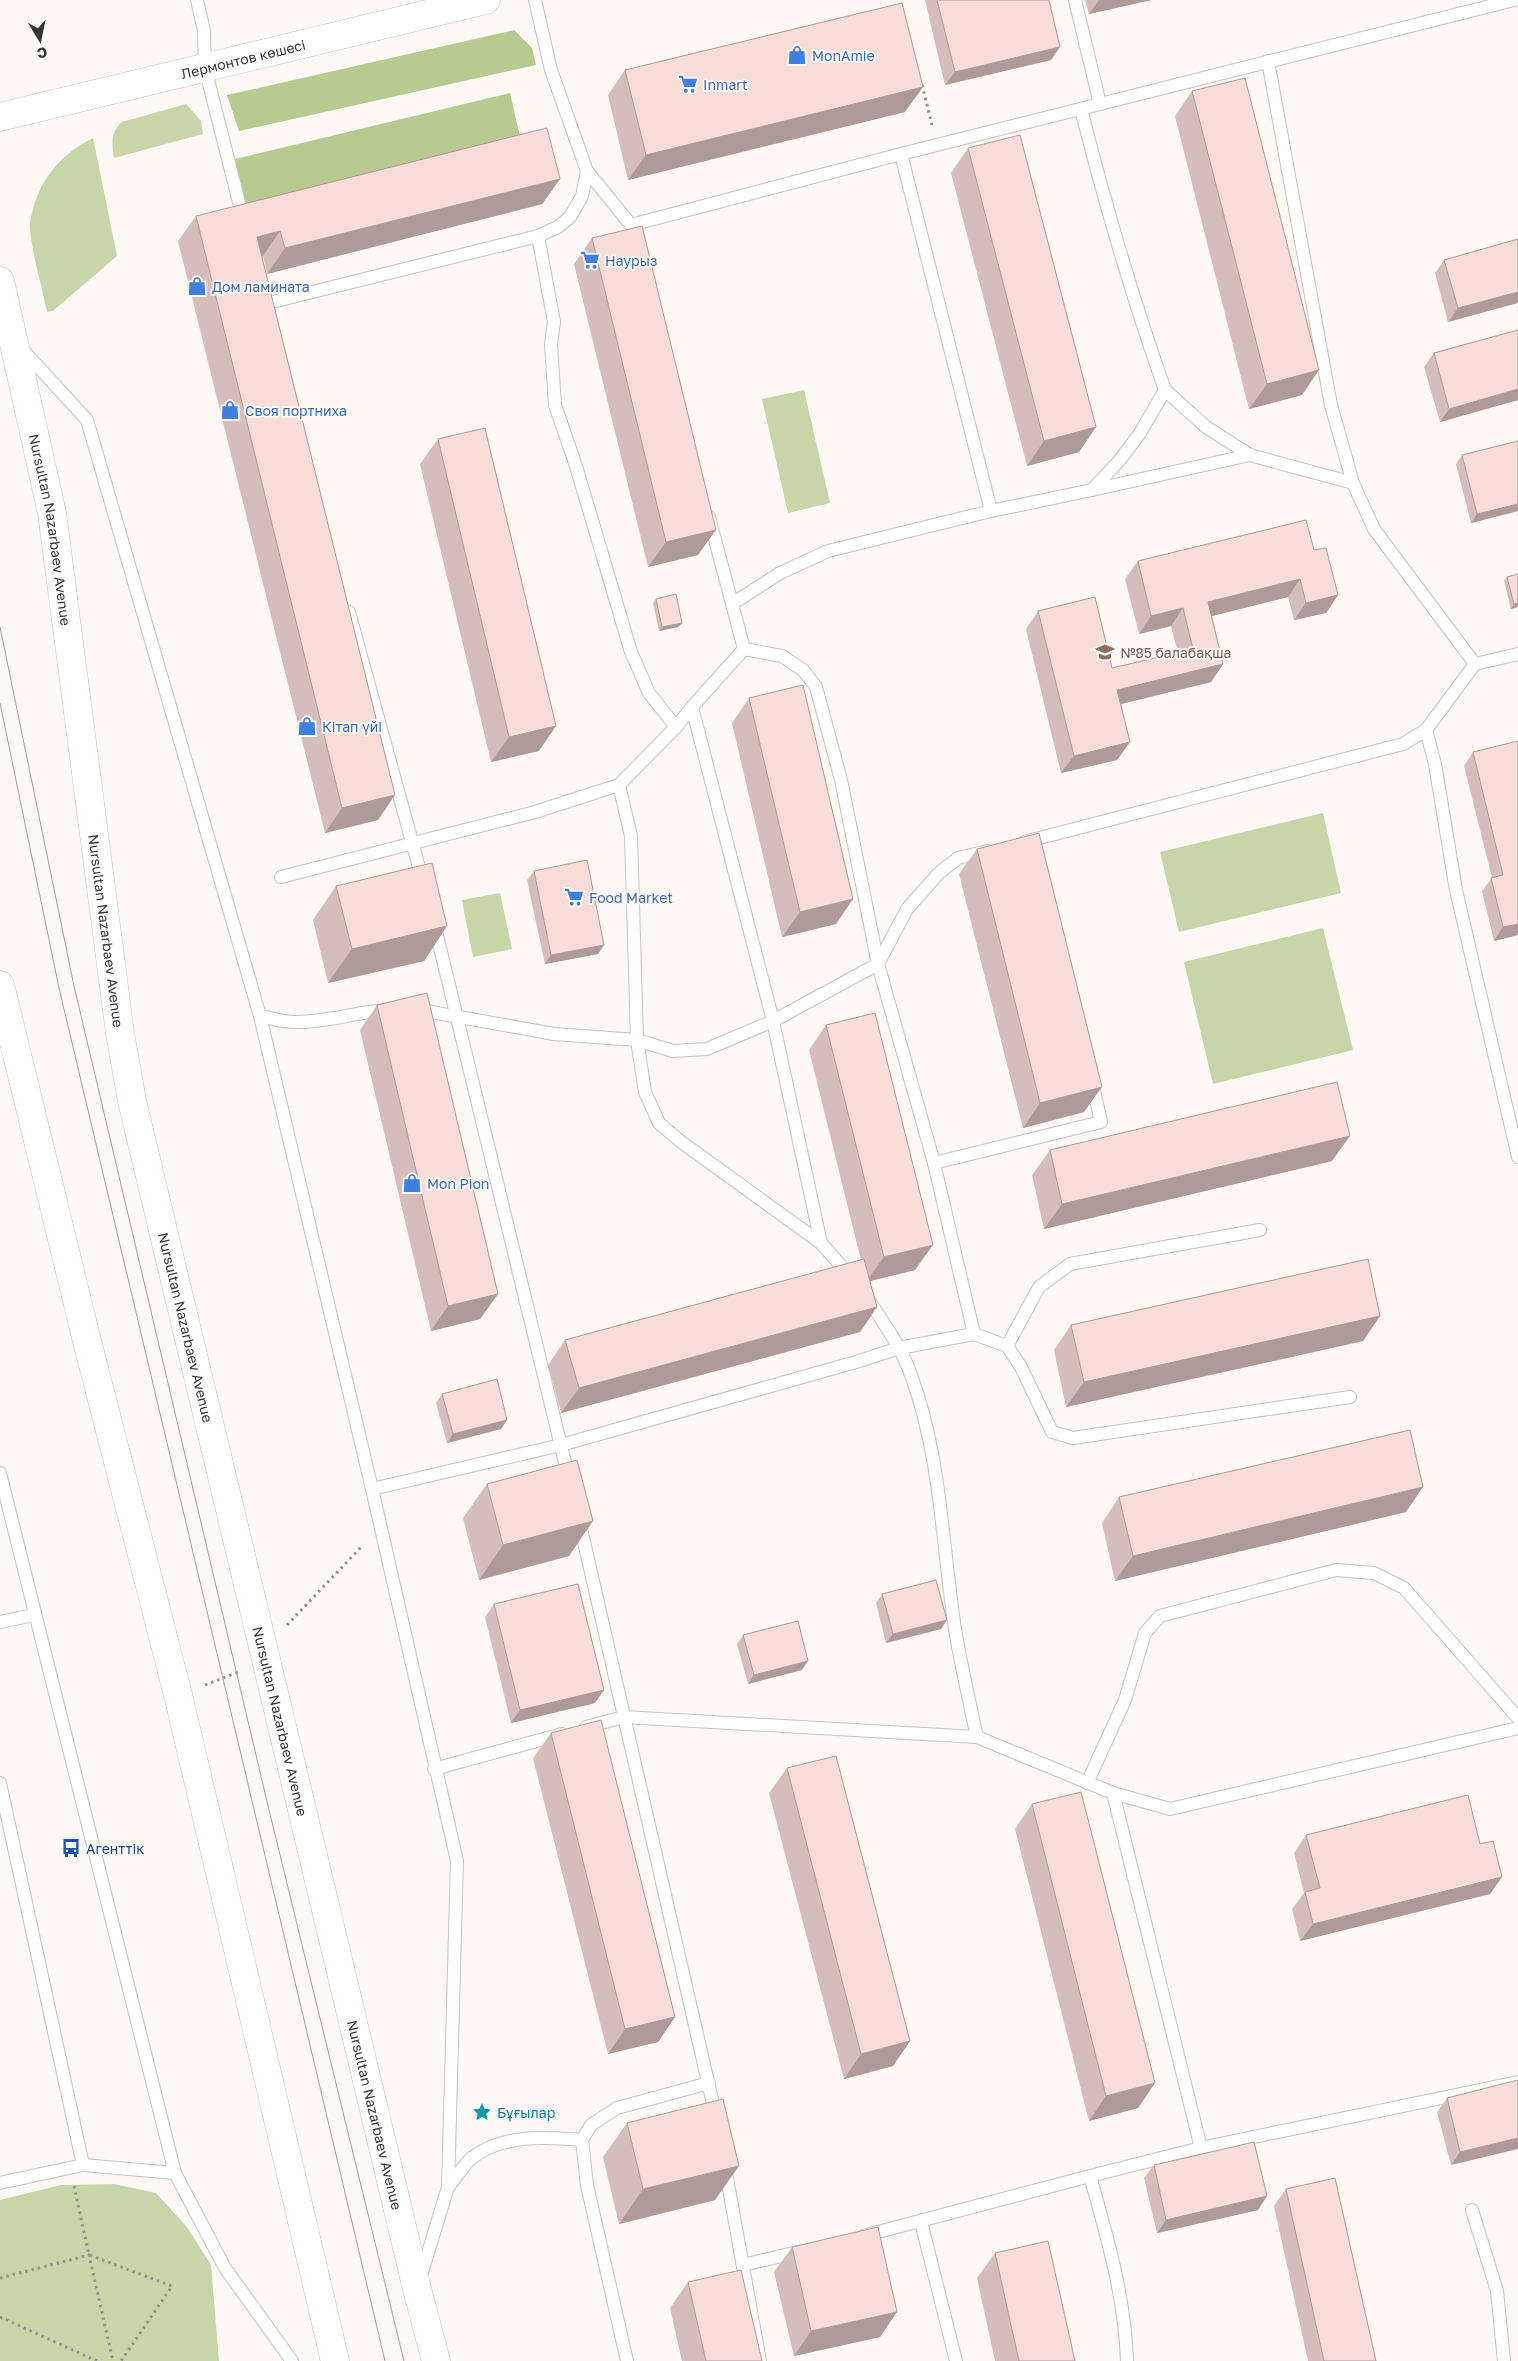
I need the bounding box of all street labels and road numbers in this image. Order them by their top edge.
street label: Лермонтов көшесі [179,35,307,82]
street label: Nursultan Nazarbaev Avenue [26,432,75,627]
street label: Nursultan Nazarbaev Avenue [86,833,128,1028]
street label: Nursultan Nazarbaev Avenue [155,1231,217,1424]
street label: Nursultan Nazarbaev Avenue [250,1625,312,1818]
street label: Nursultan Nazarbaev Avenue [344,2018,406,2212]

